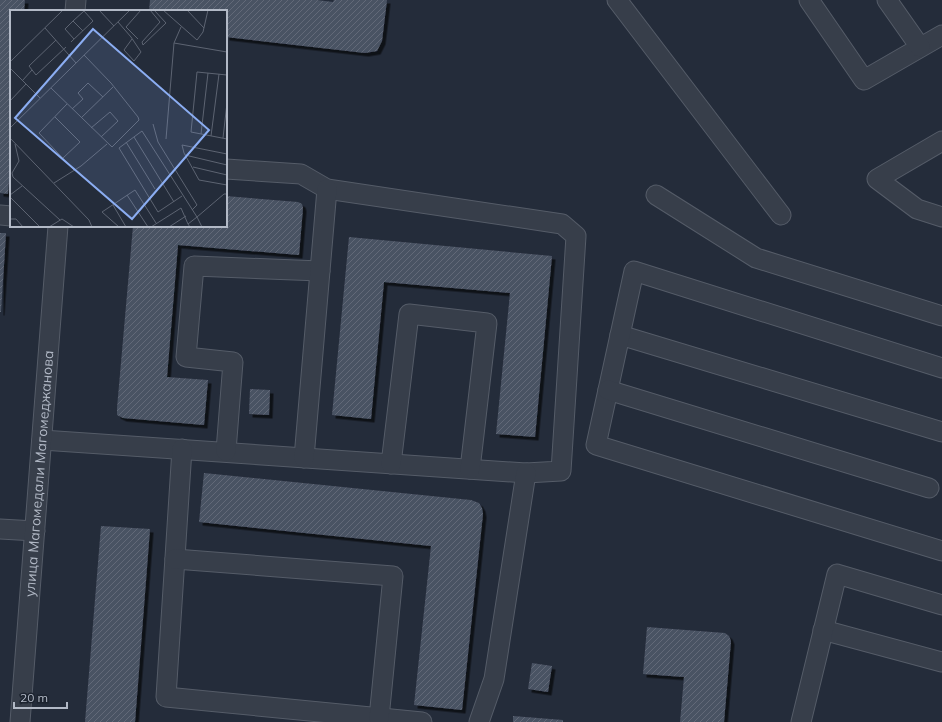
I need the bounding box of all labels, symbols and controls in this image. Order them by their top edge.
inset map [10,10,227,227]
street label: улица Магомедали Магомеджановa [21,350,57,598]
scale bar [14,684,67,710]
text: 20 m [20,690,48,705]

